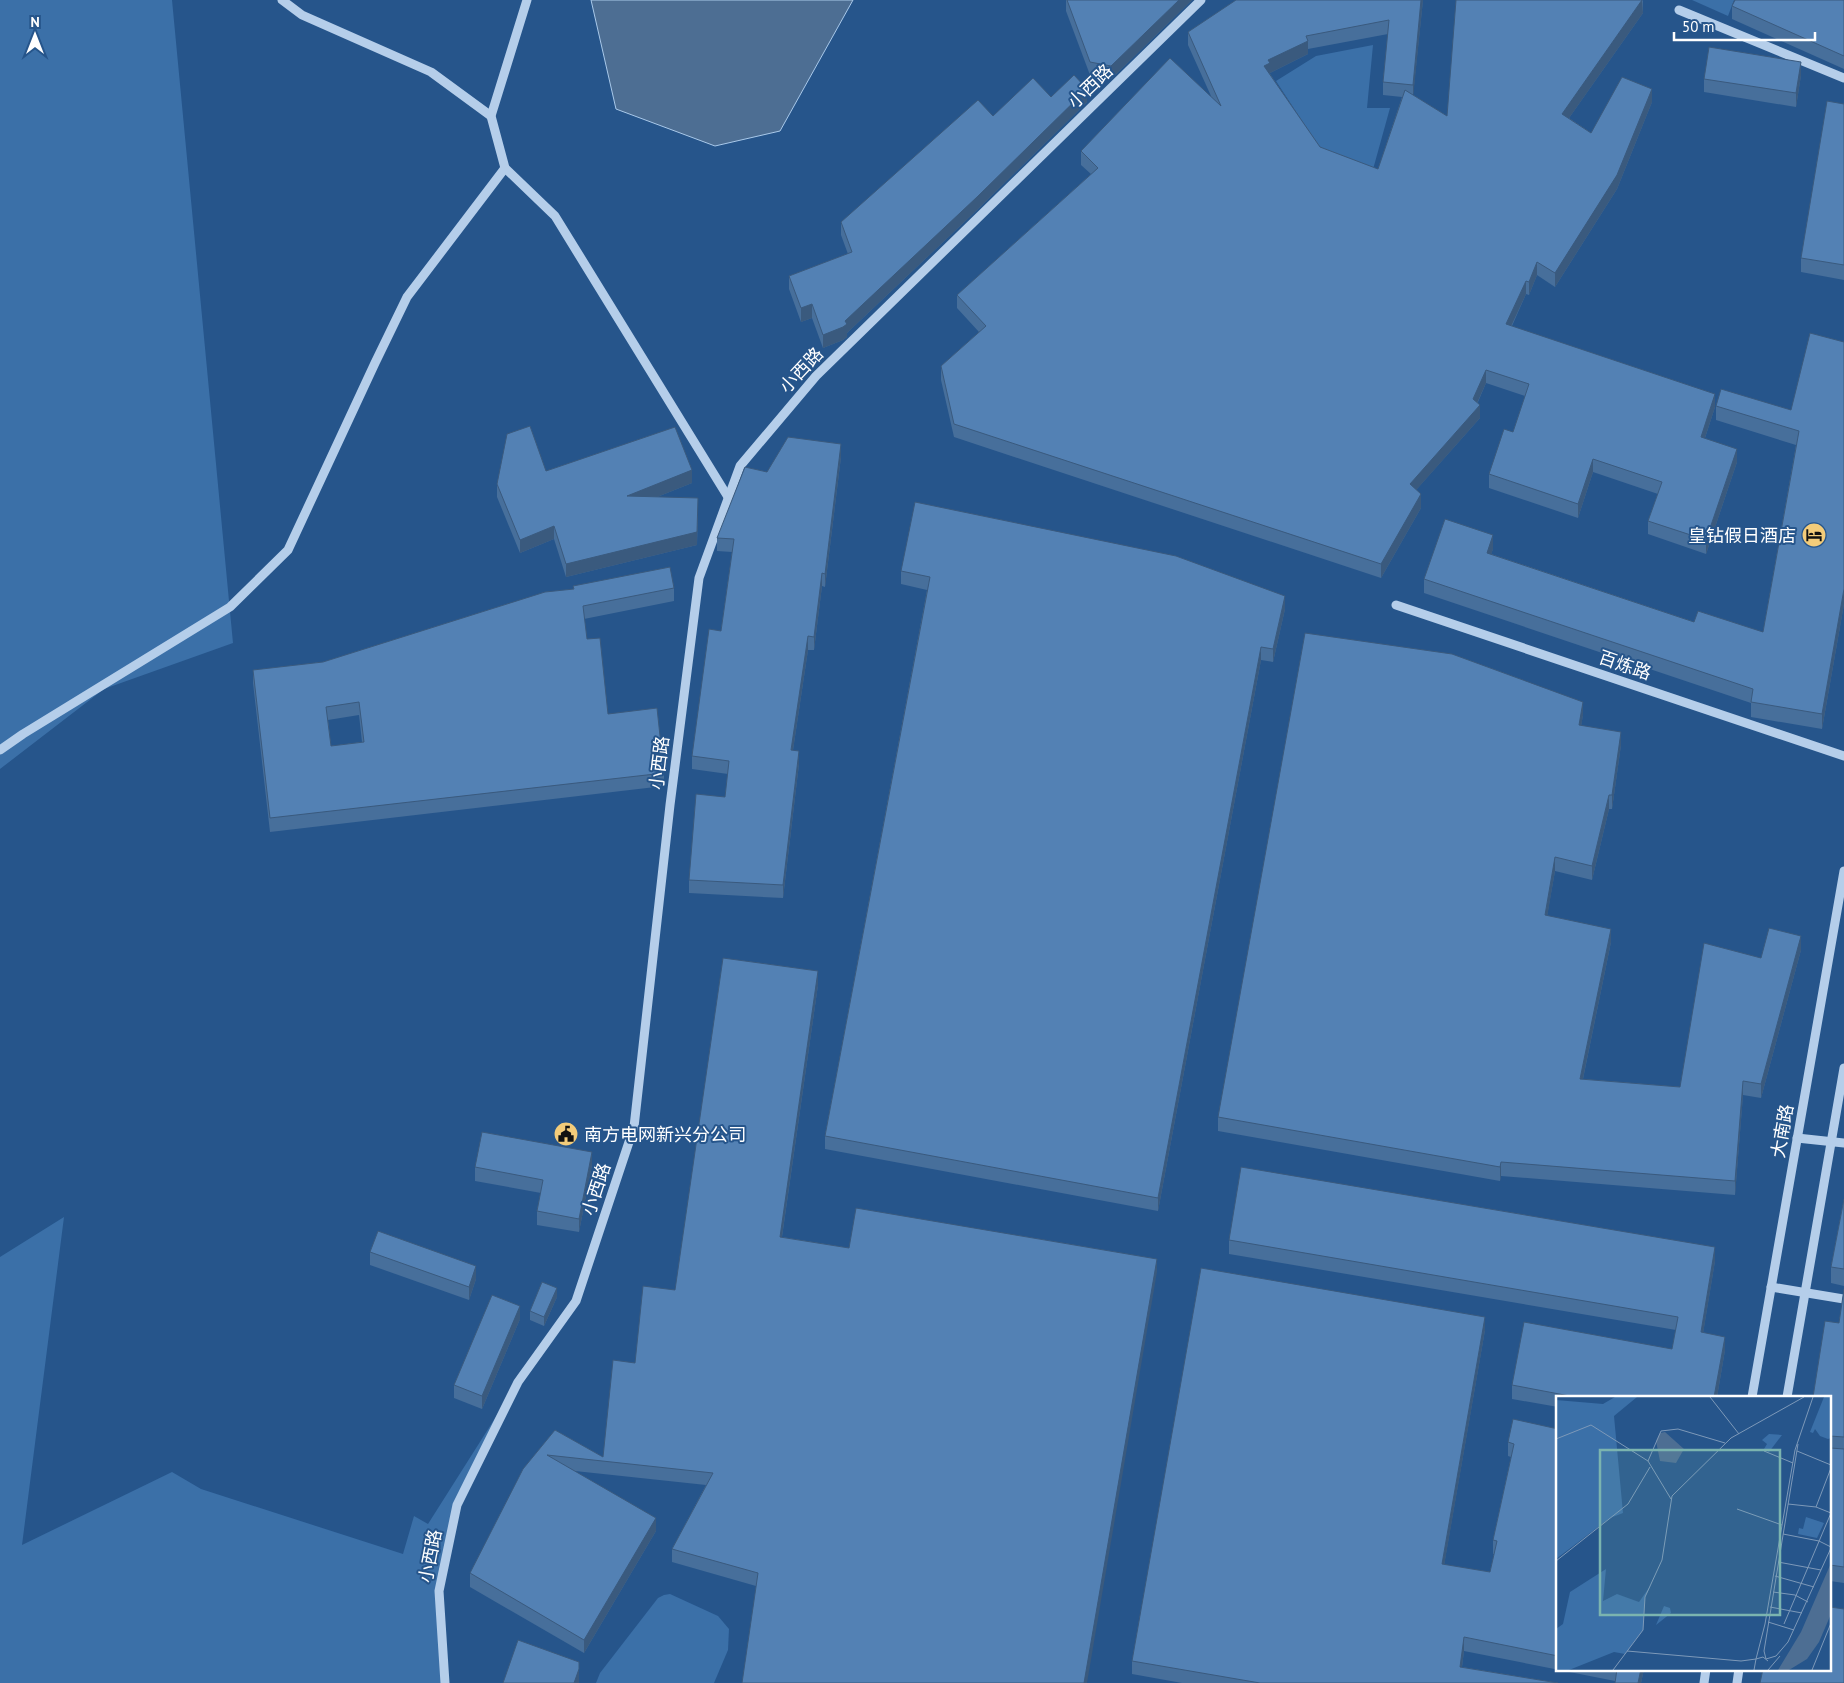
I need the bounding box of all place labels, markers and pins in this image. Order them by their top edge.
hotel icon: 皇钻假日酒店 [1801,522,1827,548]
place label: 皇钻假日酒店 [1688,524,1796,547]
public building icon: 南方电网新兴分公司 [553,1121,579,1147]
place label: 南方电网新兴分公司 [584,1123,746,1146]

